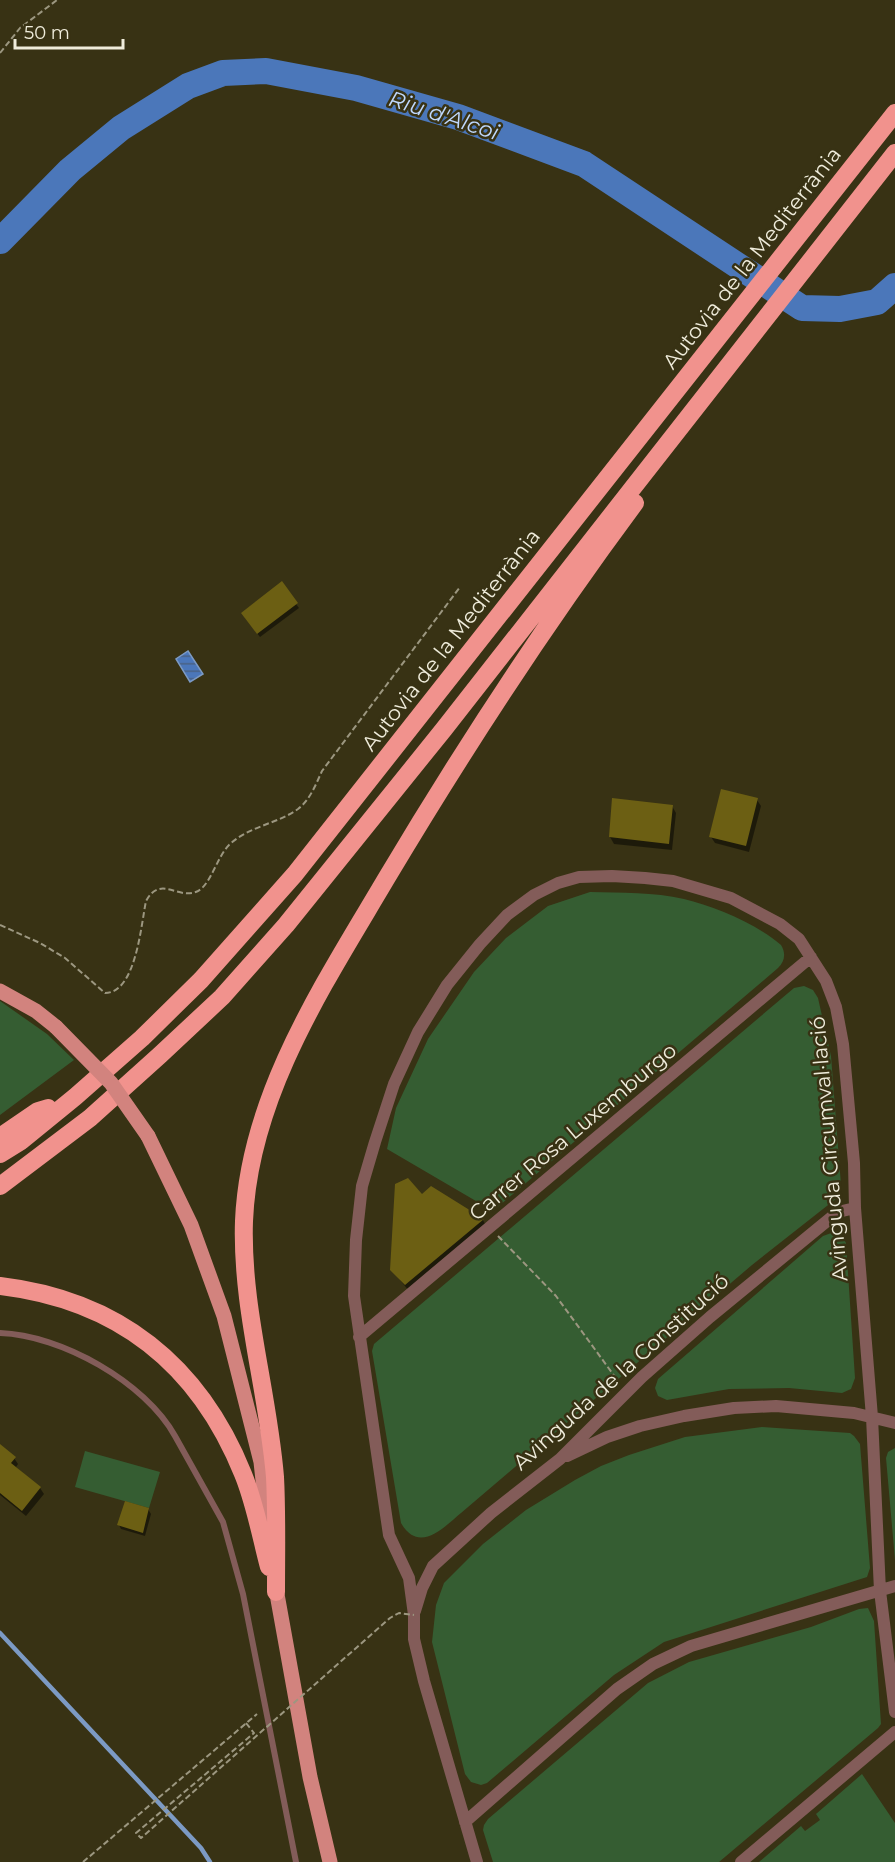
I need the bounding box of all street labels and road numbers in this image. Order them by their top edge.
street label: Autovia de la Mediterrània [657,142,846,374]
street label: Autovia de la Mediterrània [356,524,545,756]
street label: Avinguda Circumval·lació [804,1016,853,1283]
street label: Carrer Rosa Luxemburgo [464,1038,681,1226]
street label: Avinguda de la Constitució [508,1268,734,1475]

